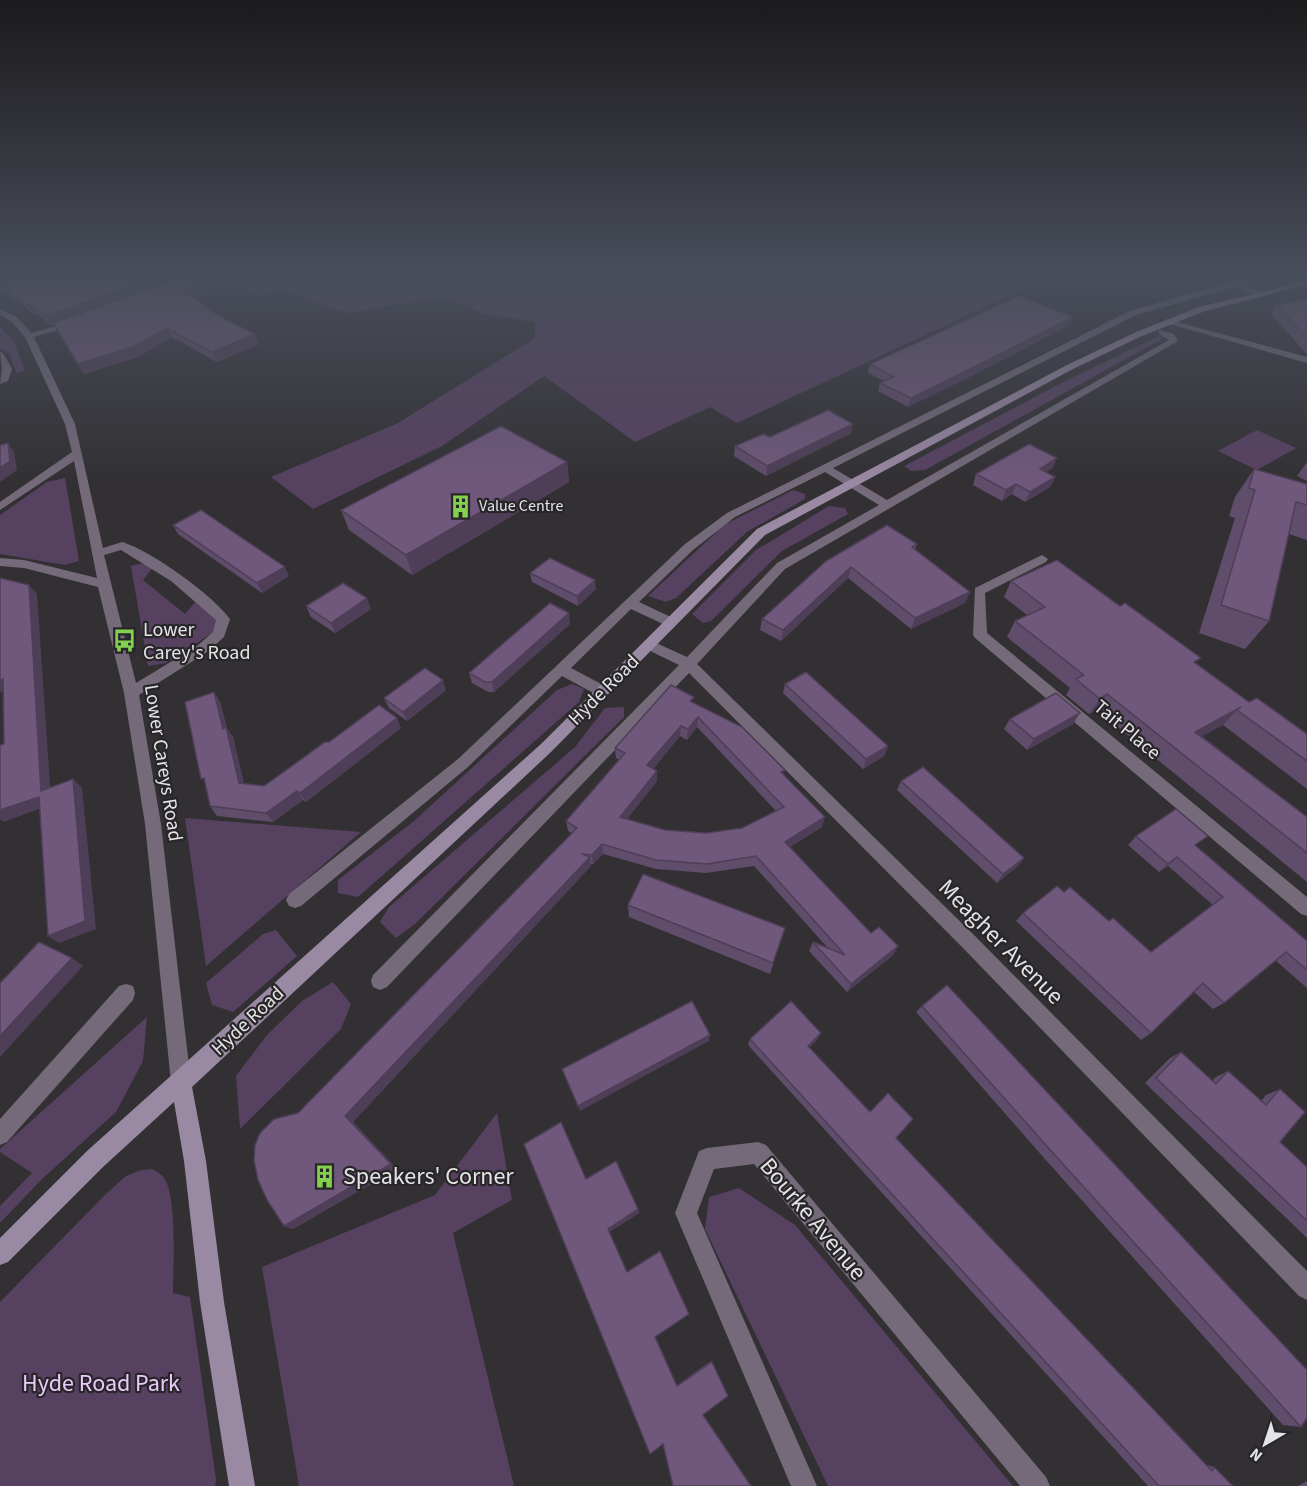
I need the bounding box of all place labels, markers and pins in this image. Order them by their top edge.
building icon: Value Centre [448,493,474,519]
place label: Value Centre [479,495,563,517]
place label: Lower Carey's Road [143,616,251,667]
bus stop icon: Lower Carey's Road [112,628,138,654]
place label: Speakers' Corner [343,1159,514,1194]
building icon: Speakers' Corner [312,1163,338,1189]

